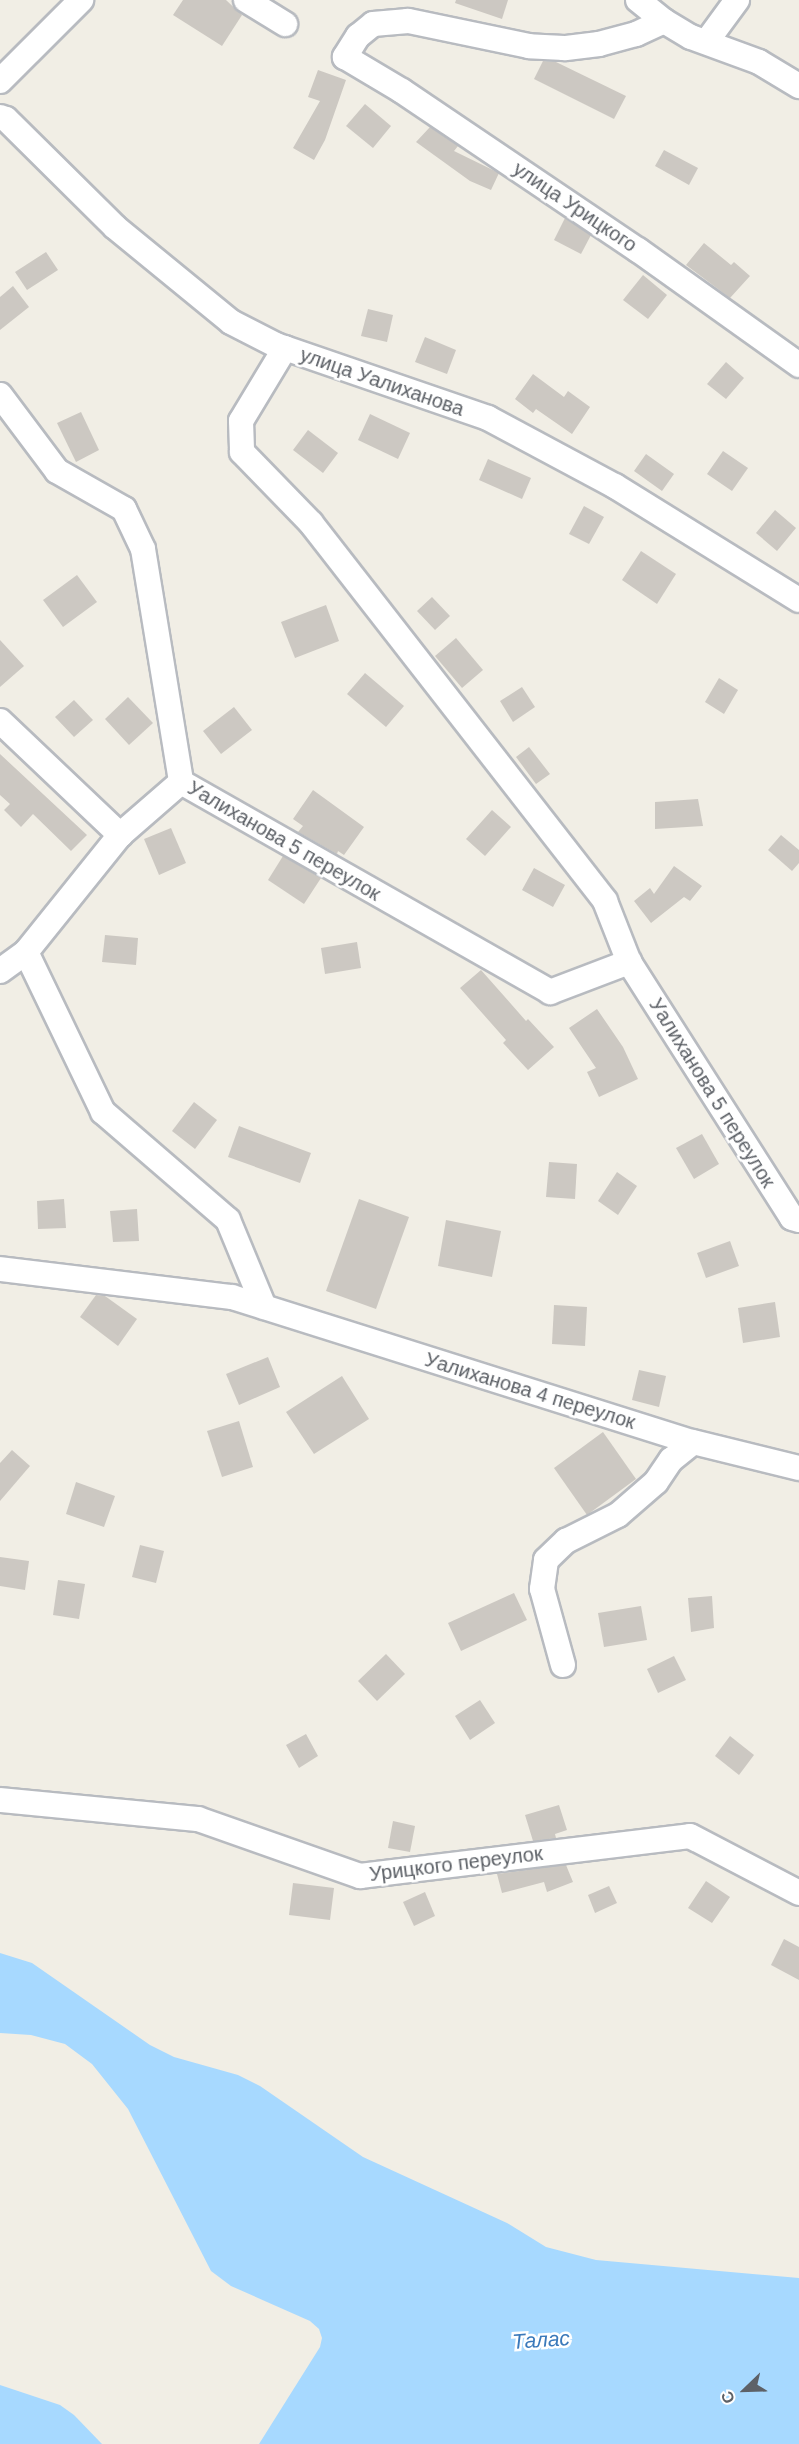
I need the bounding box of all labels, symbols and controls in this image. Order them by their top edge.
street label: улица Урицкого [509,157,641,257]
street label: улица Уалиханова [297,343,467,421]
street label: Уалиханова 5 переулок [183,776,385,906]
street label: Уалиханова 5 переулок [644,994,780,1192]
street label: Уалиханова 4 переулок [422,1348,638,1434]
street label: Урицкого переулок [368,1841,544,1887]
water label: Талас [511,2325,571,2355]
north arrow [715,2360,775,2420]
text: С [718,2389,738,2406]

